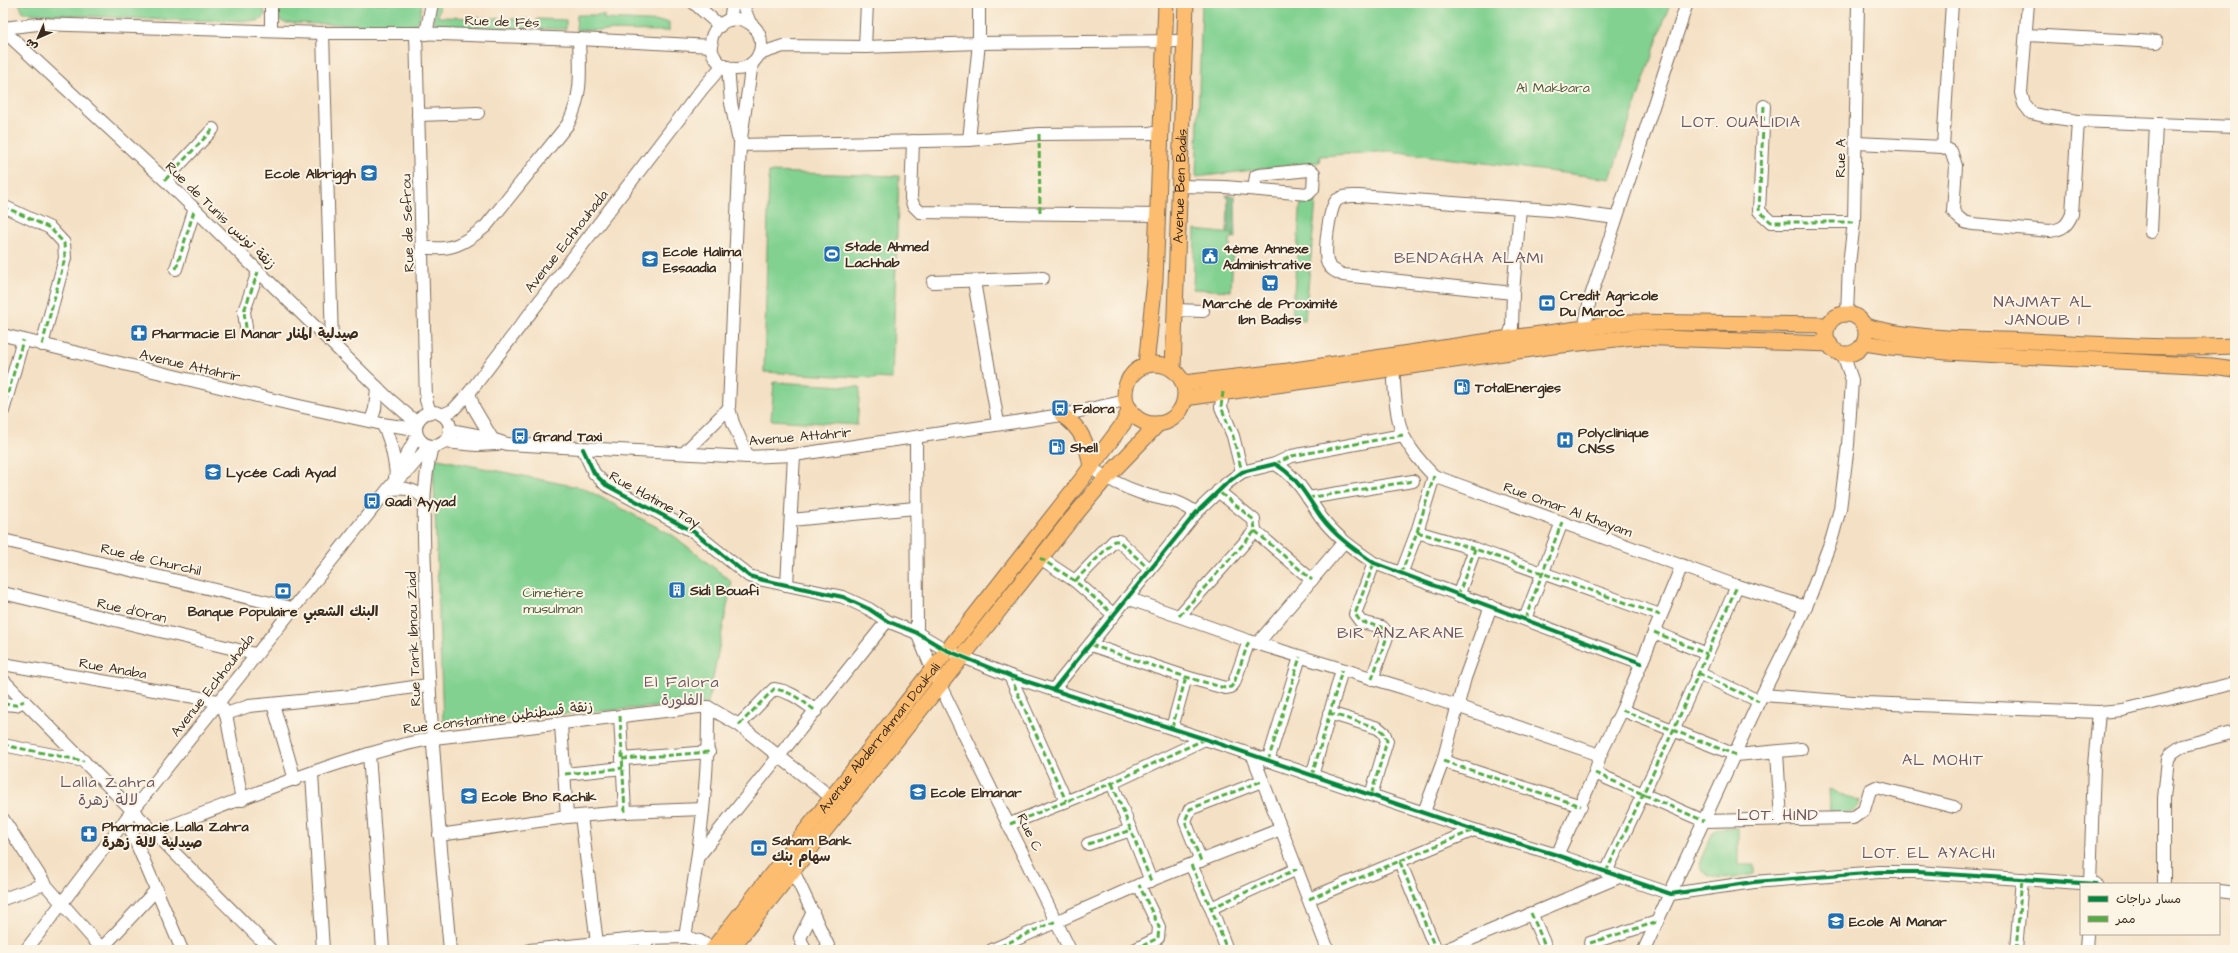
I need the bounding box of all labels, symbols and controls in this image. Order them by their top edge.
street label: Rue de Fés [464,11,540,33]
north arrow [18,18,58,58]
text: ش [22,35,41,54]
park label: Al Makbara [1516,78,1590,98]
district label: LOT. OUALIDIA [1681,111,1801,133]
street label: Avenue Ben Badis [1168,128,1193,244]
street label: Rue A [1831,138,1851,178]
street label: Rue de Tunis زنقة تونس [160,157,280,274]
school or university icon: Ecole Albriggh [359,163,379,183]
place label: Ecole Albriggh [265,164,357,185]
street label: Rue de Sefrou [396,174,420,272]
street label: Avenue Echhouhada [520,186,613,297]
place label: Stade Ahmed Lachhab [844,237,930,273]
place label: 4ème Annexe Administrative [1223,239,1312,275]
place label: Ecole Halima Essaadia [663,242,742,278]
sports icon: Stade Ahmed Lachhab [822,244,842,264]
public building icon: 4ème Annexe Administrative [1200,246,1220,266]
district label: BENDAGHA ALAMI [1394,247,1544,269]
school or university icon: Ecole Halima Essaadia [640,249,660,269]
supermarket icon: Marché de Proximité Ibn Badiss [1260,273,1280,293]
place label: Credit Agricole Du Maroc [1560,286,1659,322]
district label: NAJMAT AL JANOUB 1 [1994,291,2092,331]
bank icon: Credit Agricole Du Maroc [1537,293,1557,313]
place label: Marché de Proximité Ibn Badiss [1202,294,1338,330]
pharmacy icon: Pharmacie El Manar صيدلية المنار [129,323,149,343]
place label: Pharmacie El Manar صيدلية المنار [152,324,359,344]
street label: Avenue Attahrir [137,345,242,387]
fuel station icon: TotalEnergies [1452,377,1472,397]
place label: TotalEnergies [1474,378,1561,399]
bus stop icon: Falora [1050,398,1070,418]
place label: Falora [1073,399,1116,419]
street label: Avenue Attahrir [748,423,853,451]
place label: Polyclinique CNSS [1578,423,1649,459]
bus stop icon: Grand Taxi [510,426,530,446]
place label: Grand Taxi [533,427,603,447]
hospital icon: Polyclinique CNSS [1555,430,1575,450]
fuel station icon: Shell [1047,437,1067,457]
place label: Shell [1069,438,1099,458]
school or university icon: Lycée Cadi Ayad [203,462,223,482]
place label: Lycée Cadi Ayad [226,463,337,483]
street label: Rue Hatime Tay [605,467,704,533]
street label: Rue Omar Al Khayam [1500,477,1635,543]
bus stop icon: Qadi Ayyad [362,491,382,511]
place label: Qadi Ayyad [385,492,456,512]
street label: Rue de Churchil [99,539,203,581]
street label: Rue Tarik Ibnou Ziad [402,571,426,707]
building icon: Sidi Bouafi [667,580,687,600]
bank icon: Banque Populaire البنك الشعبي [273,581,293,601]
place label: Sidi Bouafi [689,581,759,601]
park label: Cimetière musulman [522,583,584,619]
street label: Rue d'Oran [95,593,169,629]
place label: Banque Populaire البنك الشعبي [188,602,379,624]
district label: BIR ANZARANE [1337,622,1465,644]
street label: Avenue Echhouhada [166,630,259,741]
street label: Rue Anaba [77,653,148,685]
street label: Avenue Abderrahman Doukali [814,659,945,818]
district label: El Falora الفلورة [644,671,720,711]
street label: Rue constantine زنقة قسطنطين [402,696,594,740]
district label: AL MOHIT [1902,749,1984,771]
district label: Lalla Zahra لالة زهرة [60,771,156,811]
school or university icon: Ecole Elmanar [908,782,928,802]
place label: Ecole Elmanar [931,783,1022,803]
school or university icon: Ecole Bno Rachik [459,786,479,806]
place label: Ecole Bno Rachik [482,787,597,807]
district label: LOT. HIND [1737,804,1819,826]
street label: Rue C [1011,810,1047,855]
place label: Pharmacie Lalla Zahra صيدلية لالة زهرة [102,817,250,853]
pharmacy icon: Pharmacie Lalla Zahra صيدلية لالة زهرة [79,824,99,844]
place label: Saham Bank سهام بنك [771,831,852,867]
bank icon: Saham Bank سهام بنك [749,838,769,858]
district label: LOT. EL AYACHI [1862,842,1996,864]
legend [2080,883,2220,935]
text: مسار دراجات [2116,891,2181,908]
school or university icon: Ecole Al Manar [1826,911,1846,931]
text: ممر [2115,911,2135,928]
place label: Ecole Al Manar [1849,912,1947,932]

